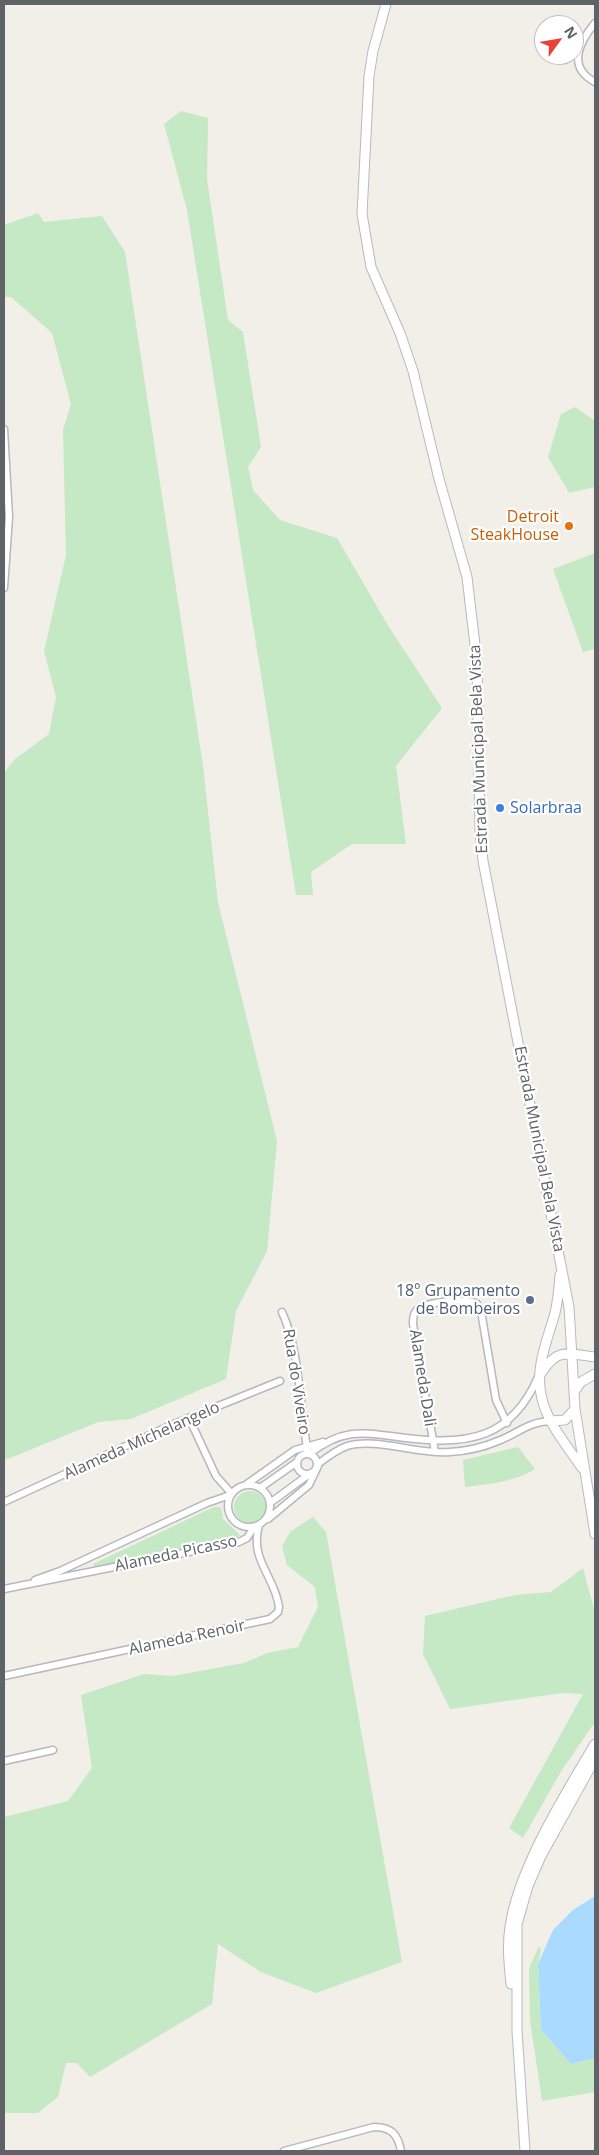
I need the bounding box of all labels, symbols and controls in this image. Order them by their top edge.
north arrow [534,15,584,65]
text: N [560,22,582,42]
place label: Detroit SteakHouse [470,507,559,545]
marker: Detroit SteakHouse [563,520,575,532]
street label: Estrada Municipal Bela Vista [466,644,492,854]
place label: Solarbraa [510,798,582,818]
marker: Solarbraa [494,802,506,814]
street label: Estrada Municipal Bela Vista [510,1044,568,1254]
place label: 18º Grupamento de Bombeiros [396,1281,520,1319]
marker: 18º Grupamento de Bombeiros [524,1294,536,1306]
street label: Rua do Viveiro [278,1328,314,1436]
street label: Alameda Dali [405,1328,439,1428]
street label: Alameda Michelangelo [61,1398,223,1484]
street label: Alameda Picasso [113,1532,239,1576]
street label: Alameda Renoir [127,1616,247,1660]

